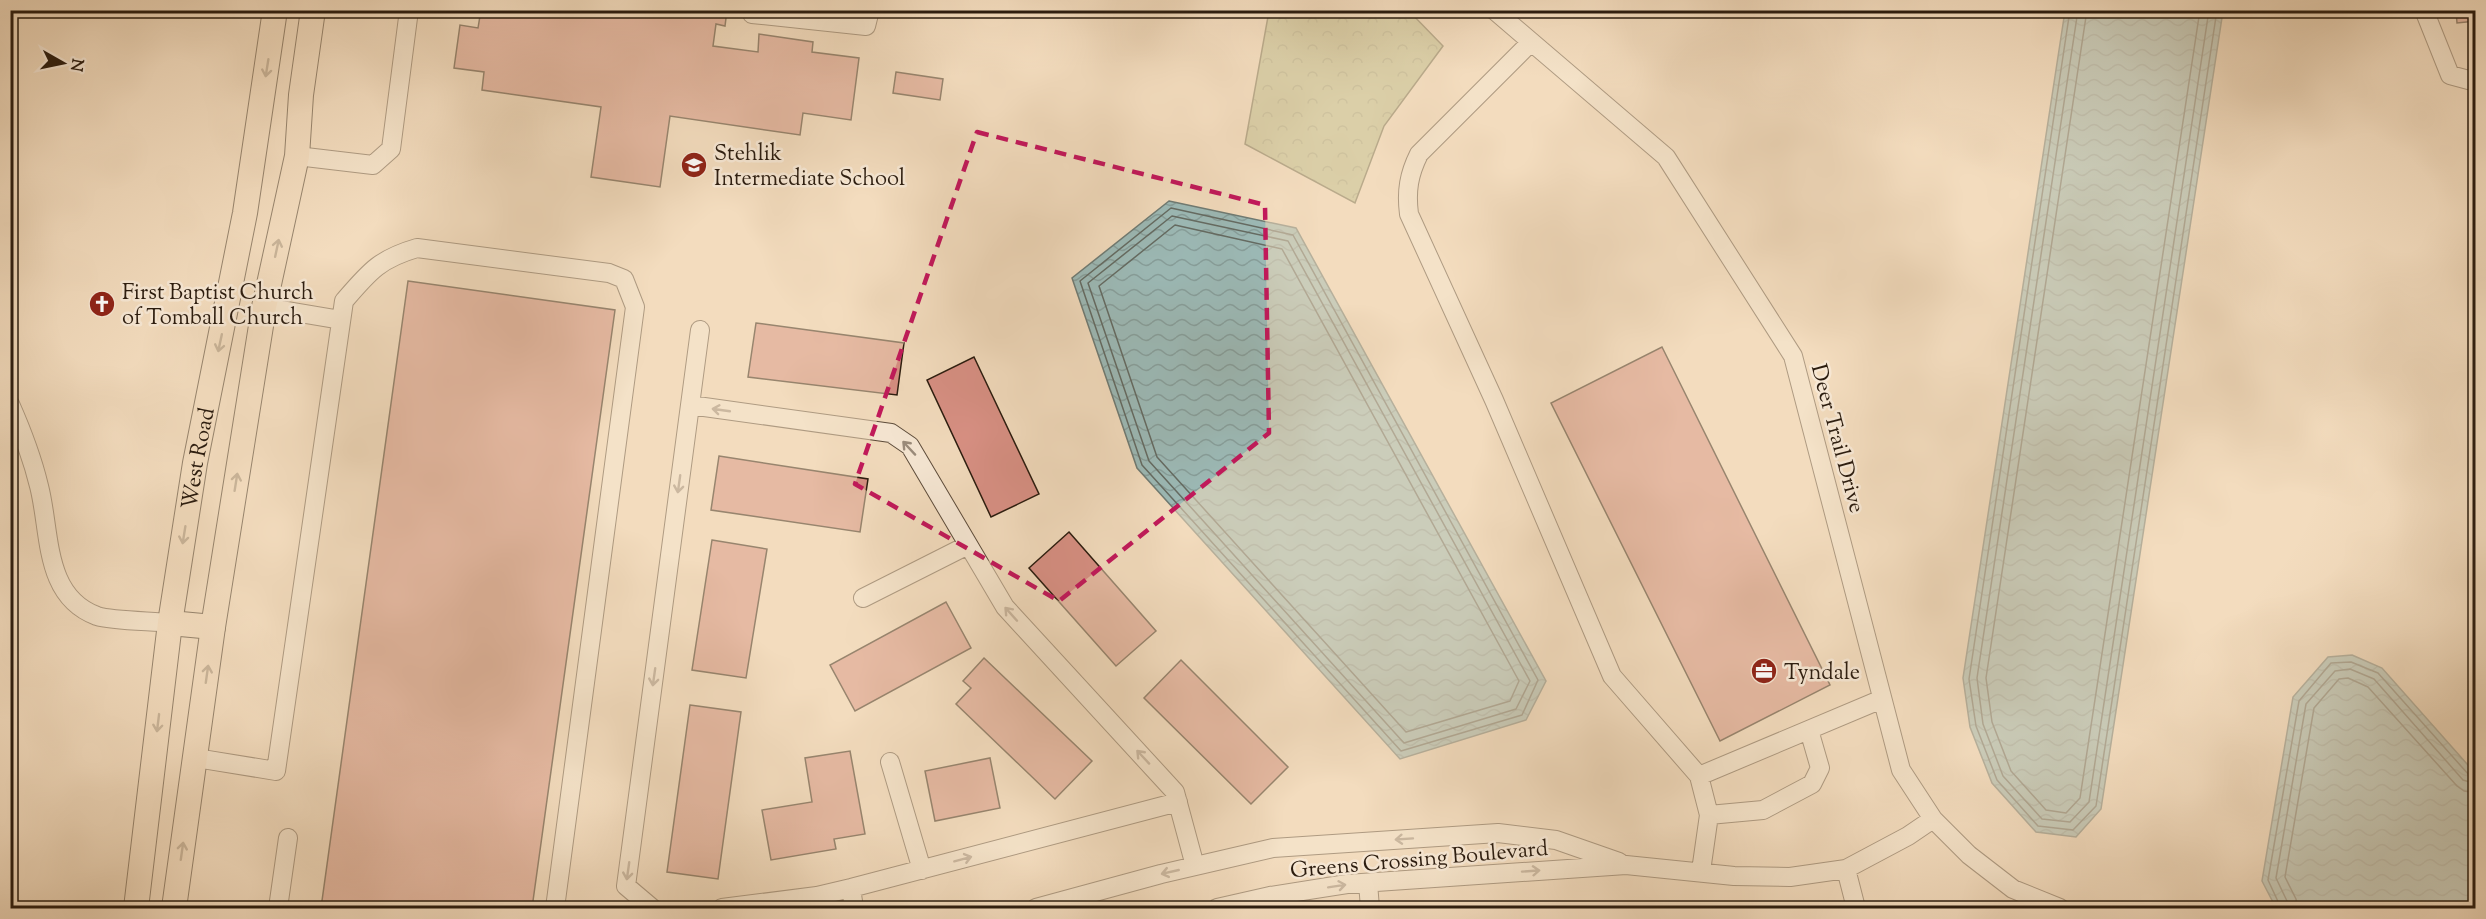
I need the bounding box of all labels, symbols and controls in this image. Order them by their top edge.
north arrow [33,33,93,93]
text: N [63,57,88,73]
one-way arrow [261,58,272,78]
place label: Stehlik Intermediate School [714,139,905,196]
school or university icon: Stehlik Intermediate School [679,150,709,180]
one-way arrow [272,239,283,258]
place label: First Baptist Church of Tomball Church [122,278,314,335]
church icon: First Baptist Church of Tomball Church [87,289,117,319]
one-way arrow [214,333,225,353]
street label: Deer Trail Drive [1801,361,1871,517]
one-way arrow [712,404,732,415]
street label: West Road [175,405,225,512]
one-way arrow [902,441,917,456]
one-way arrow [231,472,242,492]
one-way arrow [674,474,685,494]
one-way arrow [178,524,189,544]
one-way arrow [1004,606,1018,621]
office icon: Tyndale [1749,656,1779,686]
place label: Tyndale [1784,658,1860,690]
one-way arrow [201,665,212,685]
one-way arrow [648,667,659,687]
one-way arrow [152,712,163,732]
one-way arrow [1136,750,1150,765]
one-way arrow [1395,833,1415,844]
street label: Greens Crossing Boulevard [1289,834,1550,888]
one-way arrow [177,841,188,861]
one-way arrow [953,853,972,865]
one-way arrow [622,860,633,880]
one-way arrow [1161,866,1180,878]
one-way arrow [1521,866,1541,877]
one-way arrow [1326,880,1346,891]

